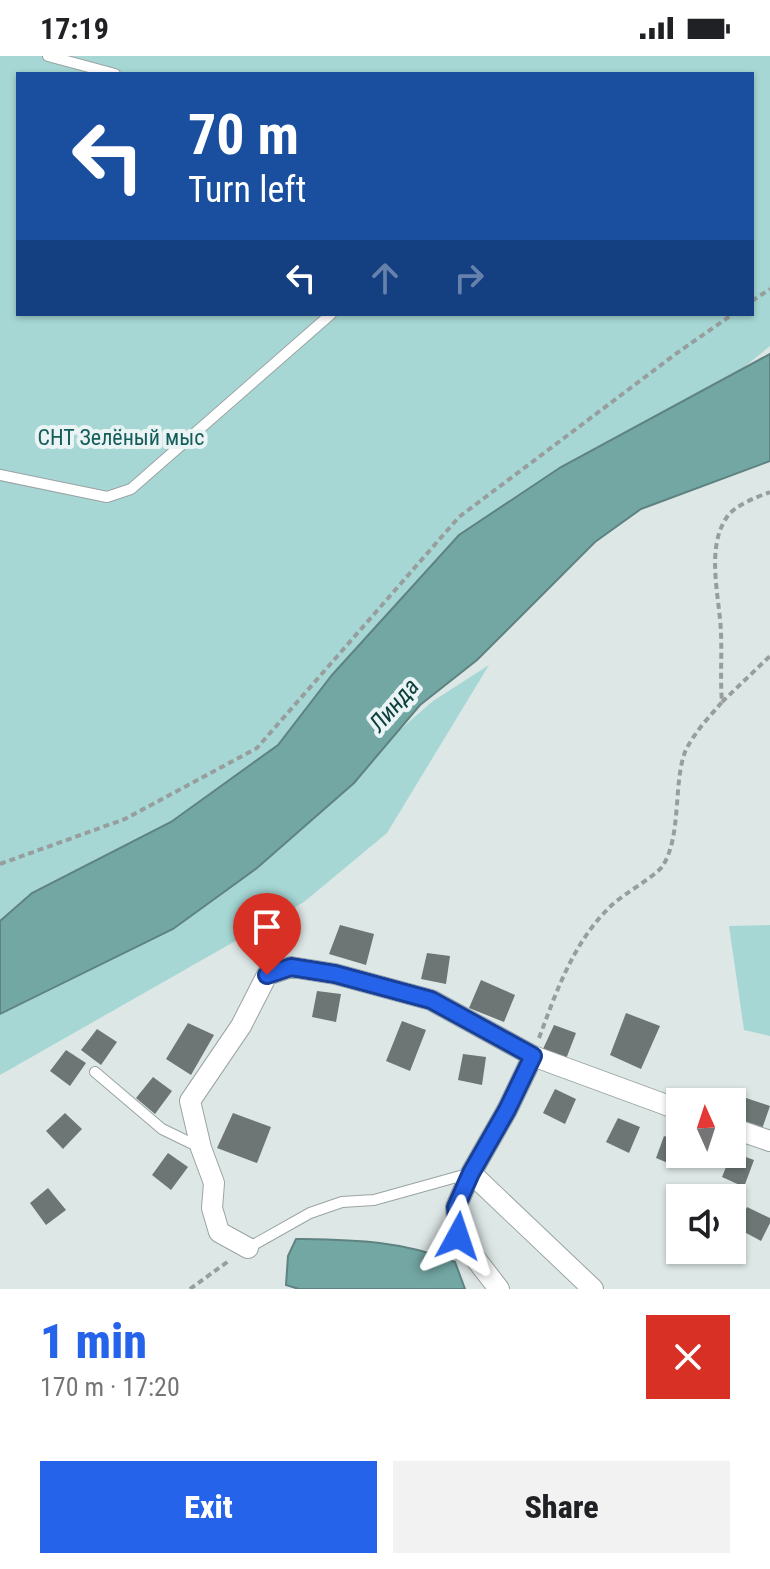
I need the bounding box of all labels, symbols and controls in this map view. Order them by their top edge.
text: 17:19 [40,11,109,46]
text: 70 m [188,102,299,168]
icon: left [56,104,160,208]
text: Turn left [188,169,306,211]
icon: left [279,256,323,300]
icon: ahead [363,256,407,300]
icon: right [447,256,491,300]
park label: СНТ Зелёный мыс [38,425,204,450]
water label: Линда [363,673,425,738]
pin [233,893,301,975]
icon: arrive [245,905,289,949]
north arrow [666,1088,746,1168]
map controls [666,1088,746,1264]
button: sound [666,1184,746,1264]
position arrow [416,1194,500,1278]
text: 1 min [40,1313,147,1370]
button: close [646,1315,730,1399]
text: 170 m · 17:20 [40,1372,180,1402]
button: Exit [40,1461,377,1553]
button: Share [393,1461,730,1553]

